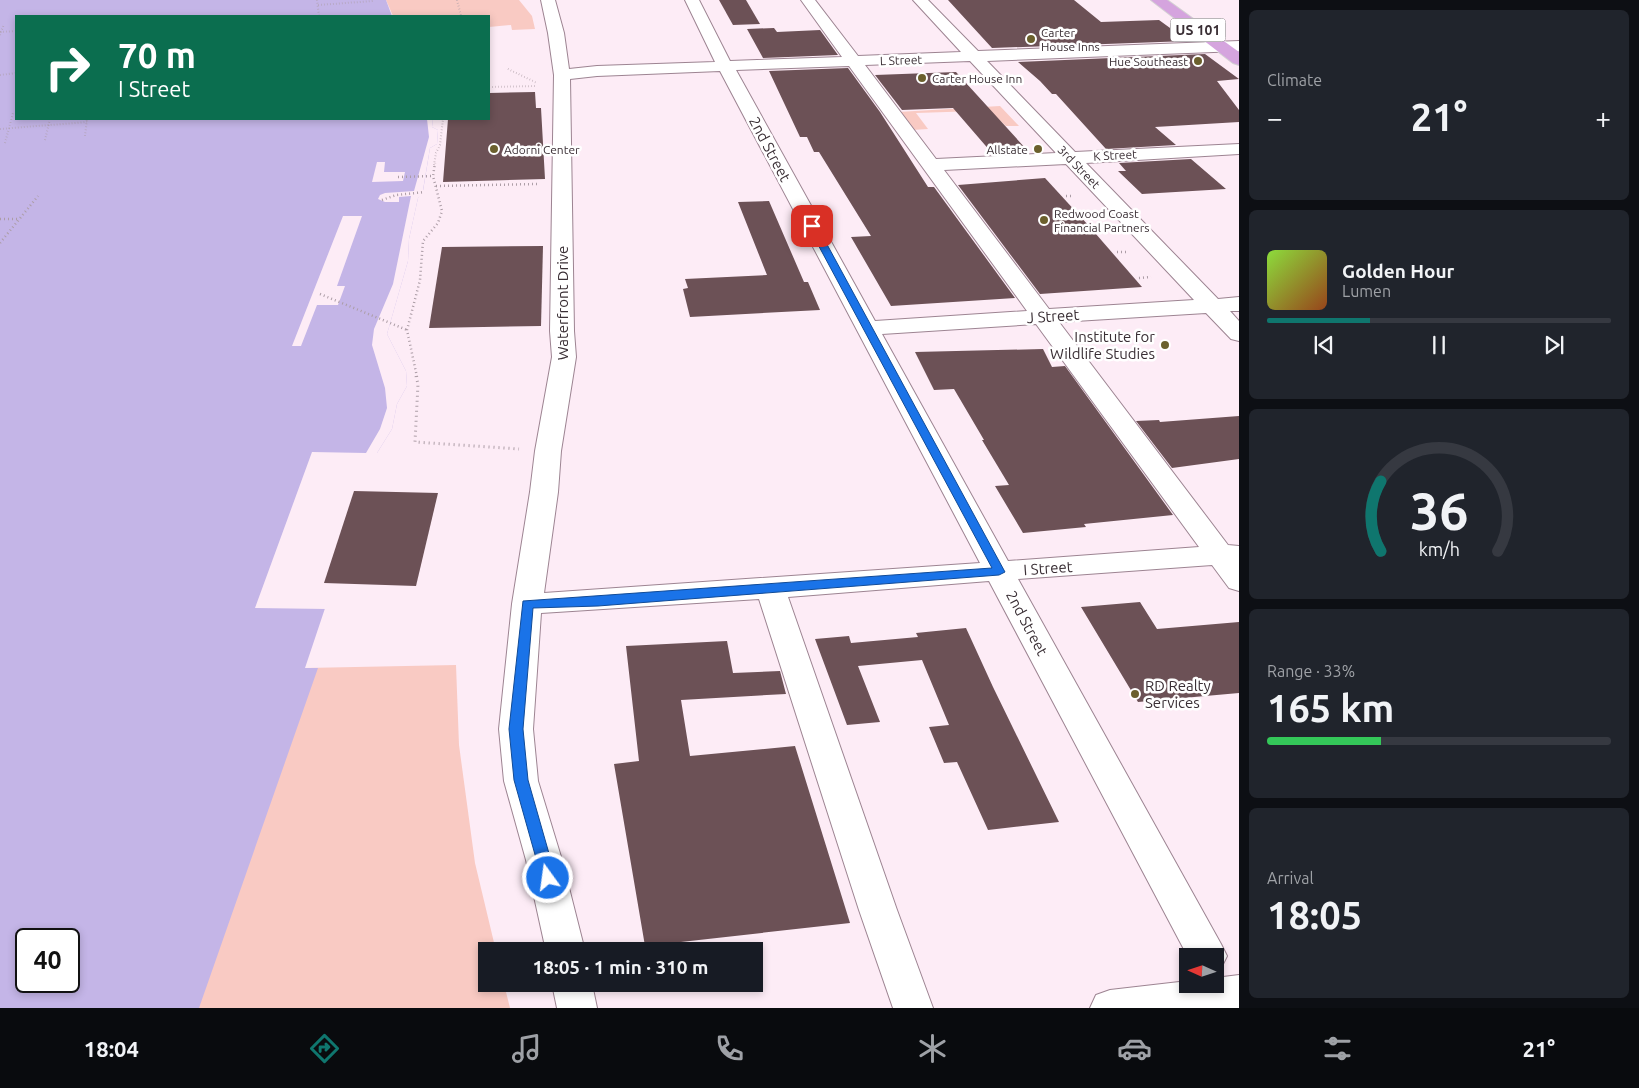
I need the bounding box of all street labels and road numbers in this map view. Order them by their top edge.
road number: US 101 [1170,18,1226,42]
street label: L Street [880,53,923,67]
street label: 2nd Street [746,114,794,184]
street label: 3rd Street [1055,143,1103,191]
street label: K Street [1093,147,1137,163]
street label: Waterfront Drive [554,246,571,360]
street label: J Street [1026,306,1080,326]
street label: I Street [1023,558,1073,578]
street label: 2nd Street [1003,588,1051,658]

